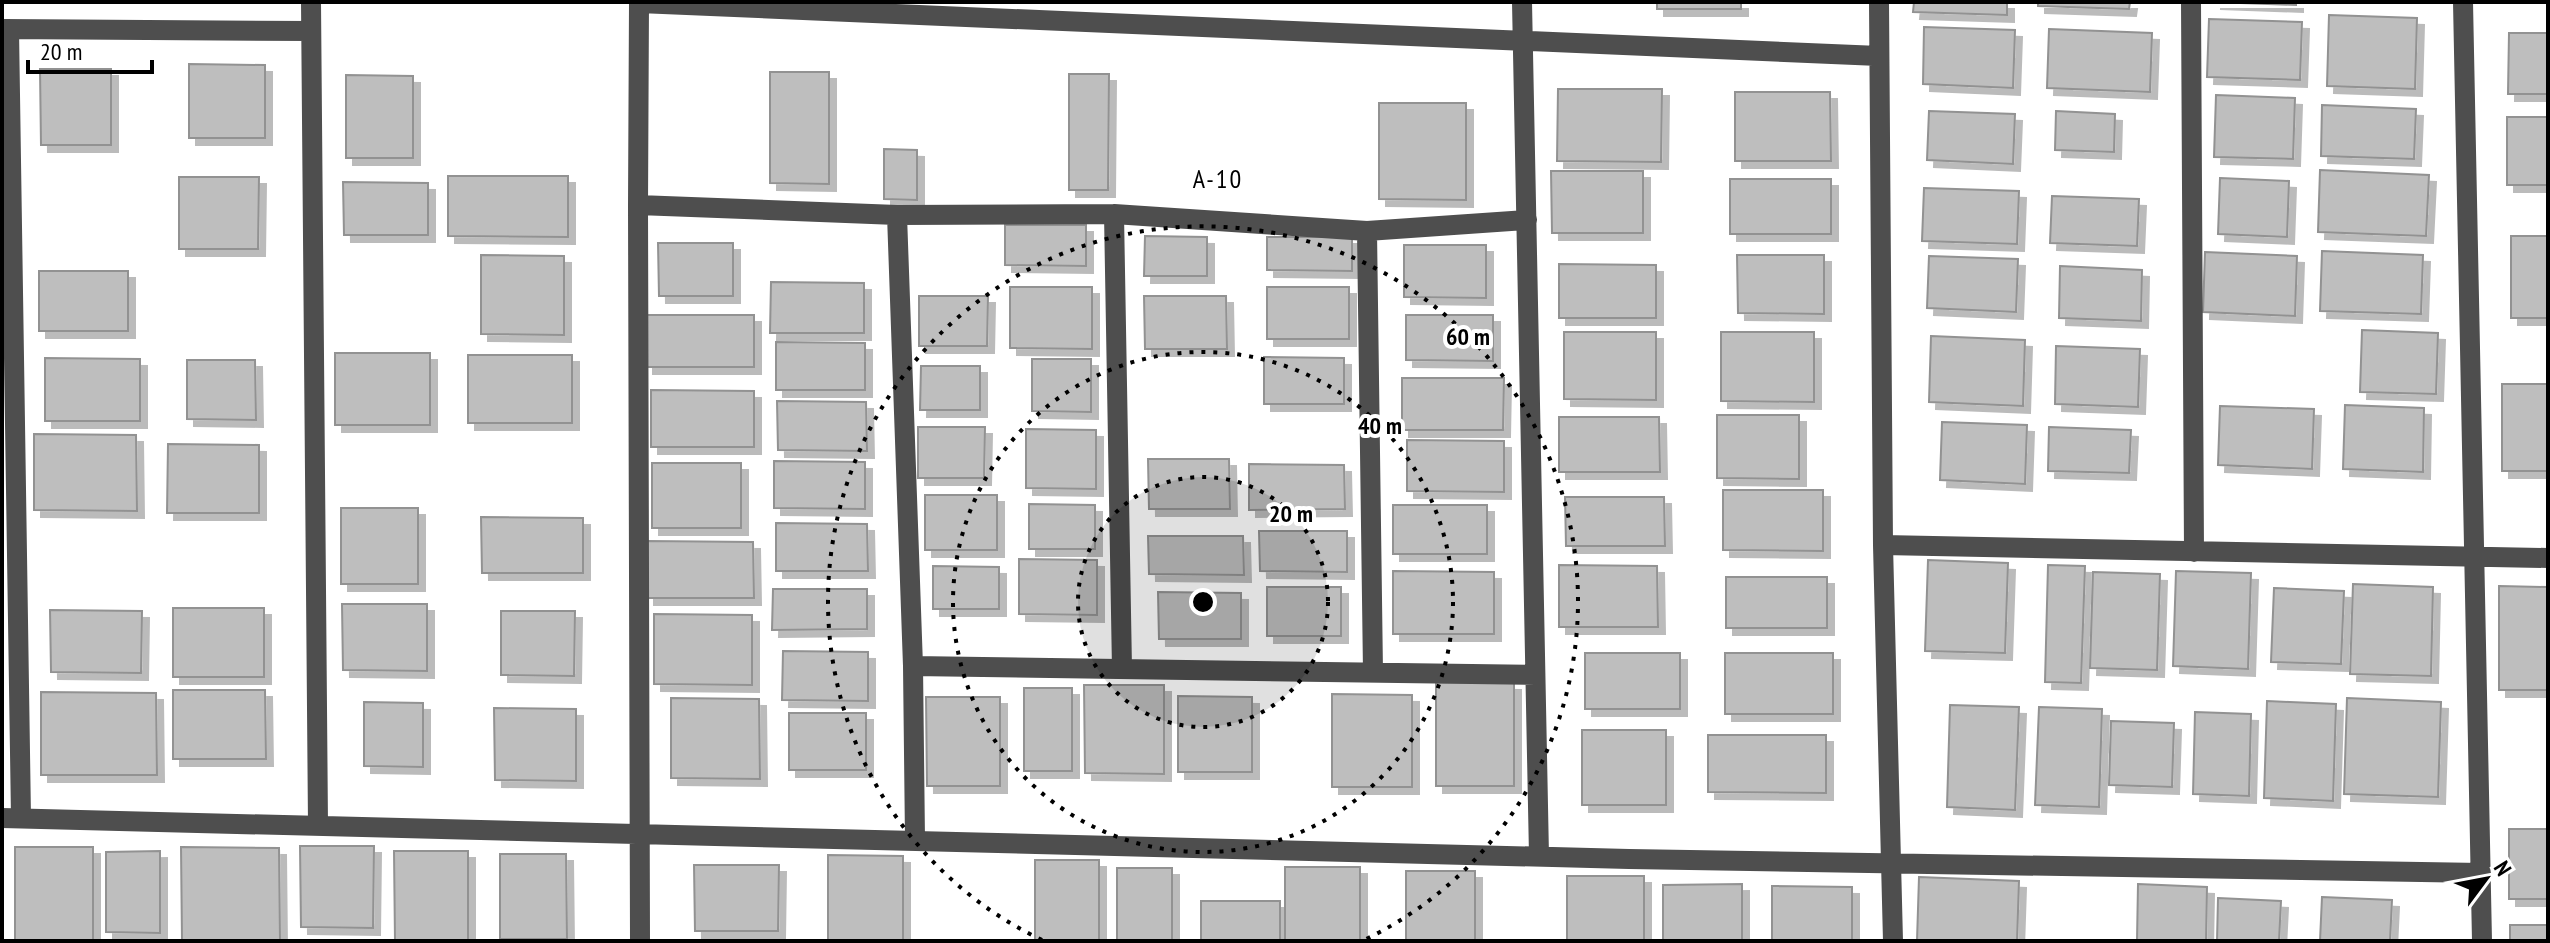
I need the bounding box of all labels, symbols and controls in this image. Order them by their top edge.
scale bar [28,24,152,74]
text: 20 m [40,36,82,67]
district label: A-10 [1193,162,1243,195]
text: 60 m [1446,321,1490,352]
text: 40 m [1358,410,1402,441]
text: 20 m [1269,498,1313,529]
centre of rings [1189,588,1217,616]
north arrow [2446,839,2526,919]
text: N [2488,856,2518,881]

